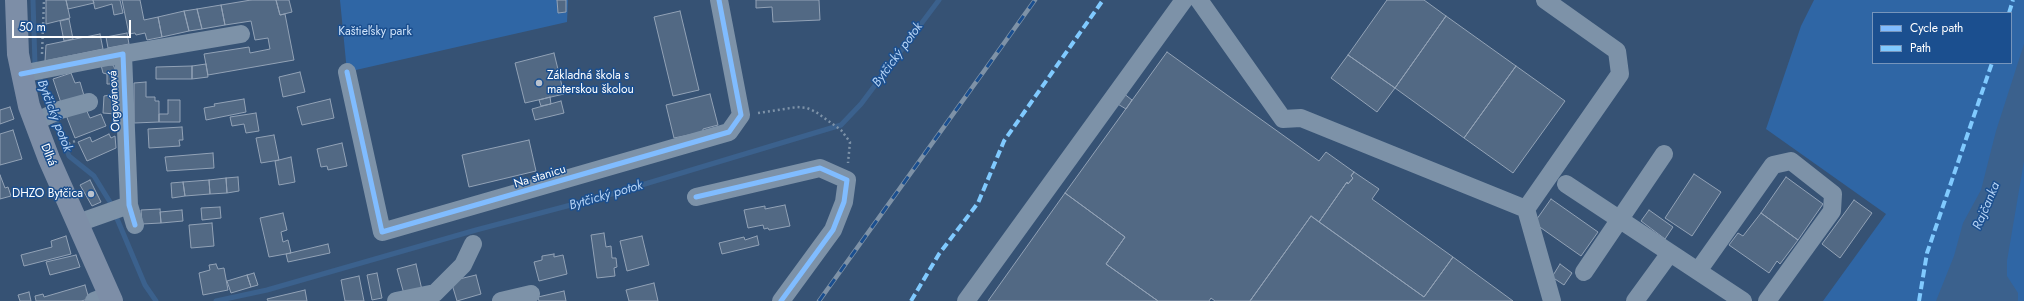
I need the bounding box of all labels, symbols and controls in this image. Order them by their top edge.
scale bar [14,12,133,38]
legend [1872,12,2012,64]
text: 50 m [19,18,46,36]
text: Cycle path [1910,19,1963,37]
water label: Bytčický potok [869,20,927,90]
park label: Kaštieľsky park [338,25,412,39]
text: Path [1910,39,1931,57]
place label: Základná škola s materskou školou [547,69,634,97]
street label: Orgovánová [106,70,124,132]
water label: Bytčický potok [33,78,75,154]
marker: Základná škola s materskou školou [534,78,544,88]
street label: Dlhá [37,142,59,168]
street label: Na stanicu [512,162,568,192]
water label: Bytčický potok [567,178,645,214]
water label: Rajčanka [1970,180,2004,232]
place label: DHZO Bytčica [12,187,83,201]
marker: DHZO Bytčica [86,189,96,199]

